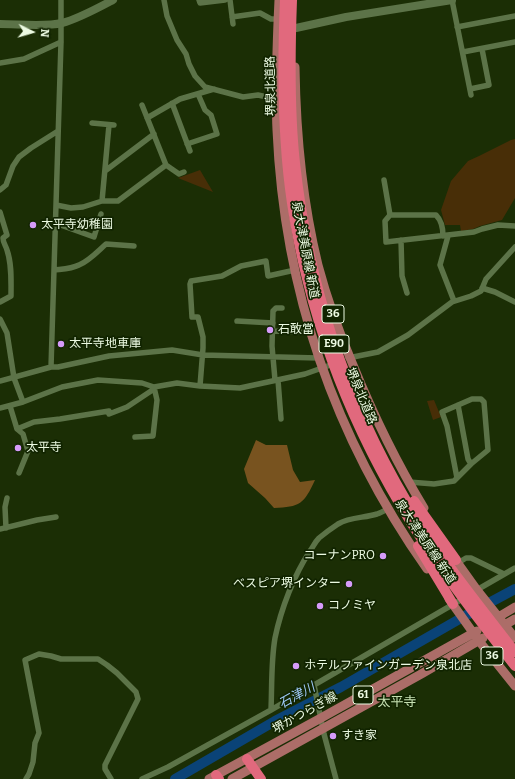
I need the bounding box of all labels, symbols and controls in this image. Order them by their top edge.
north arrow [12,12,52,52]
text: N [38,28,51,38]
street label: 堺泉北道路 [263,56,279,116]
street label: 泉大津美原線 新道 [289,200,321,300]
place label: 太平寺幼稚園 [41,218,113,232]
marker: 太平寺幼稚園 [28,220,38,230]
road number: 36 [322,305,344,323]
place label: 石敢當 [278,323,314,337]
marker: 石敢當 [265,325,275,335]
road number: E90 [319,335,349,353]
place label: 太平寺地車庫 [69,337,141,351]
marker: 太平寺地車庫 [56,339,66,349]
street label: 堺泉北道路 [343,366,379,426]
place label: 太平寺 [26,441,62,455]
marker: 太平寺 [13,443,23,453]
street label: 泉大津美原線 新道 [392,497,458,587]
place label: コーナンPRO [304,549,375,563]
marker: コーナンPRO [378,551,388,561]
place label: べスピア堺インター [233,577,341,591]
marker: べスピア堺インター [344,579,354,589]
place label: コノミヤ [328,599,376,613]
marker: コノミヤ [315,601,325,611]
road number: 36 [481,647,503,665]
place label: ホテルファインガーデン泉北店 [304,659,472,673]
marker: ホテルファインガーデン泉北店 [291,661,301,671]
water label: 石津川 [276,680,318,712]
road number: 61 [353,686,373,704]
street label: 堺かつらぎ線 [270,689,340,737]
district label: 太平寺 [378,694,416,710]
place label: すき家 [341,729,377,743]
marker: すき家 [328,731,338,741]

